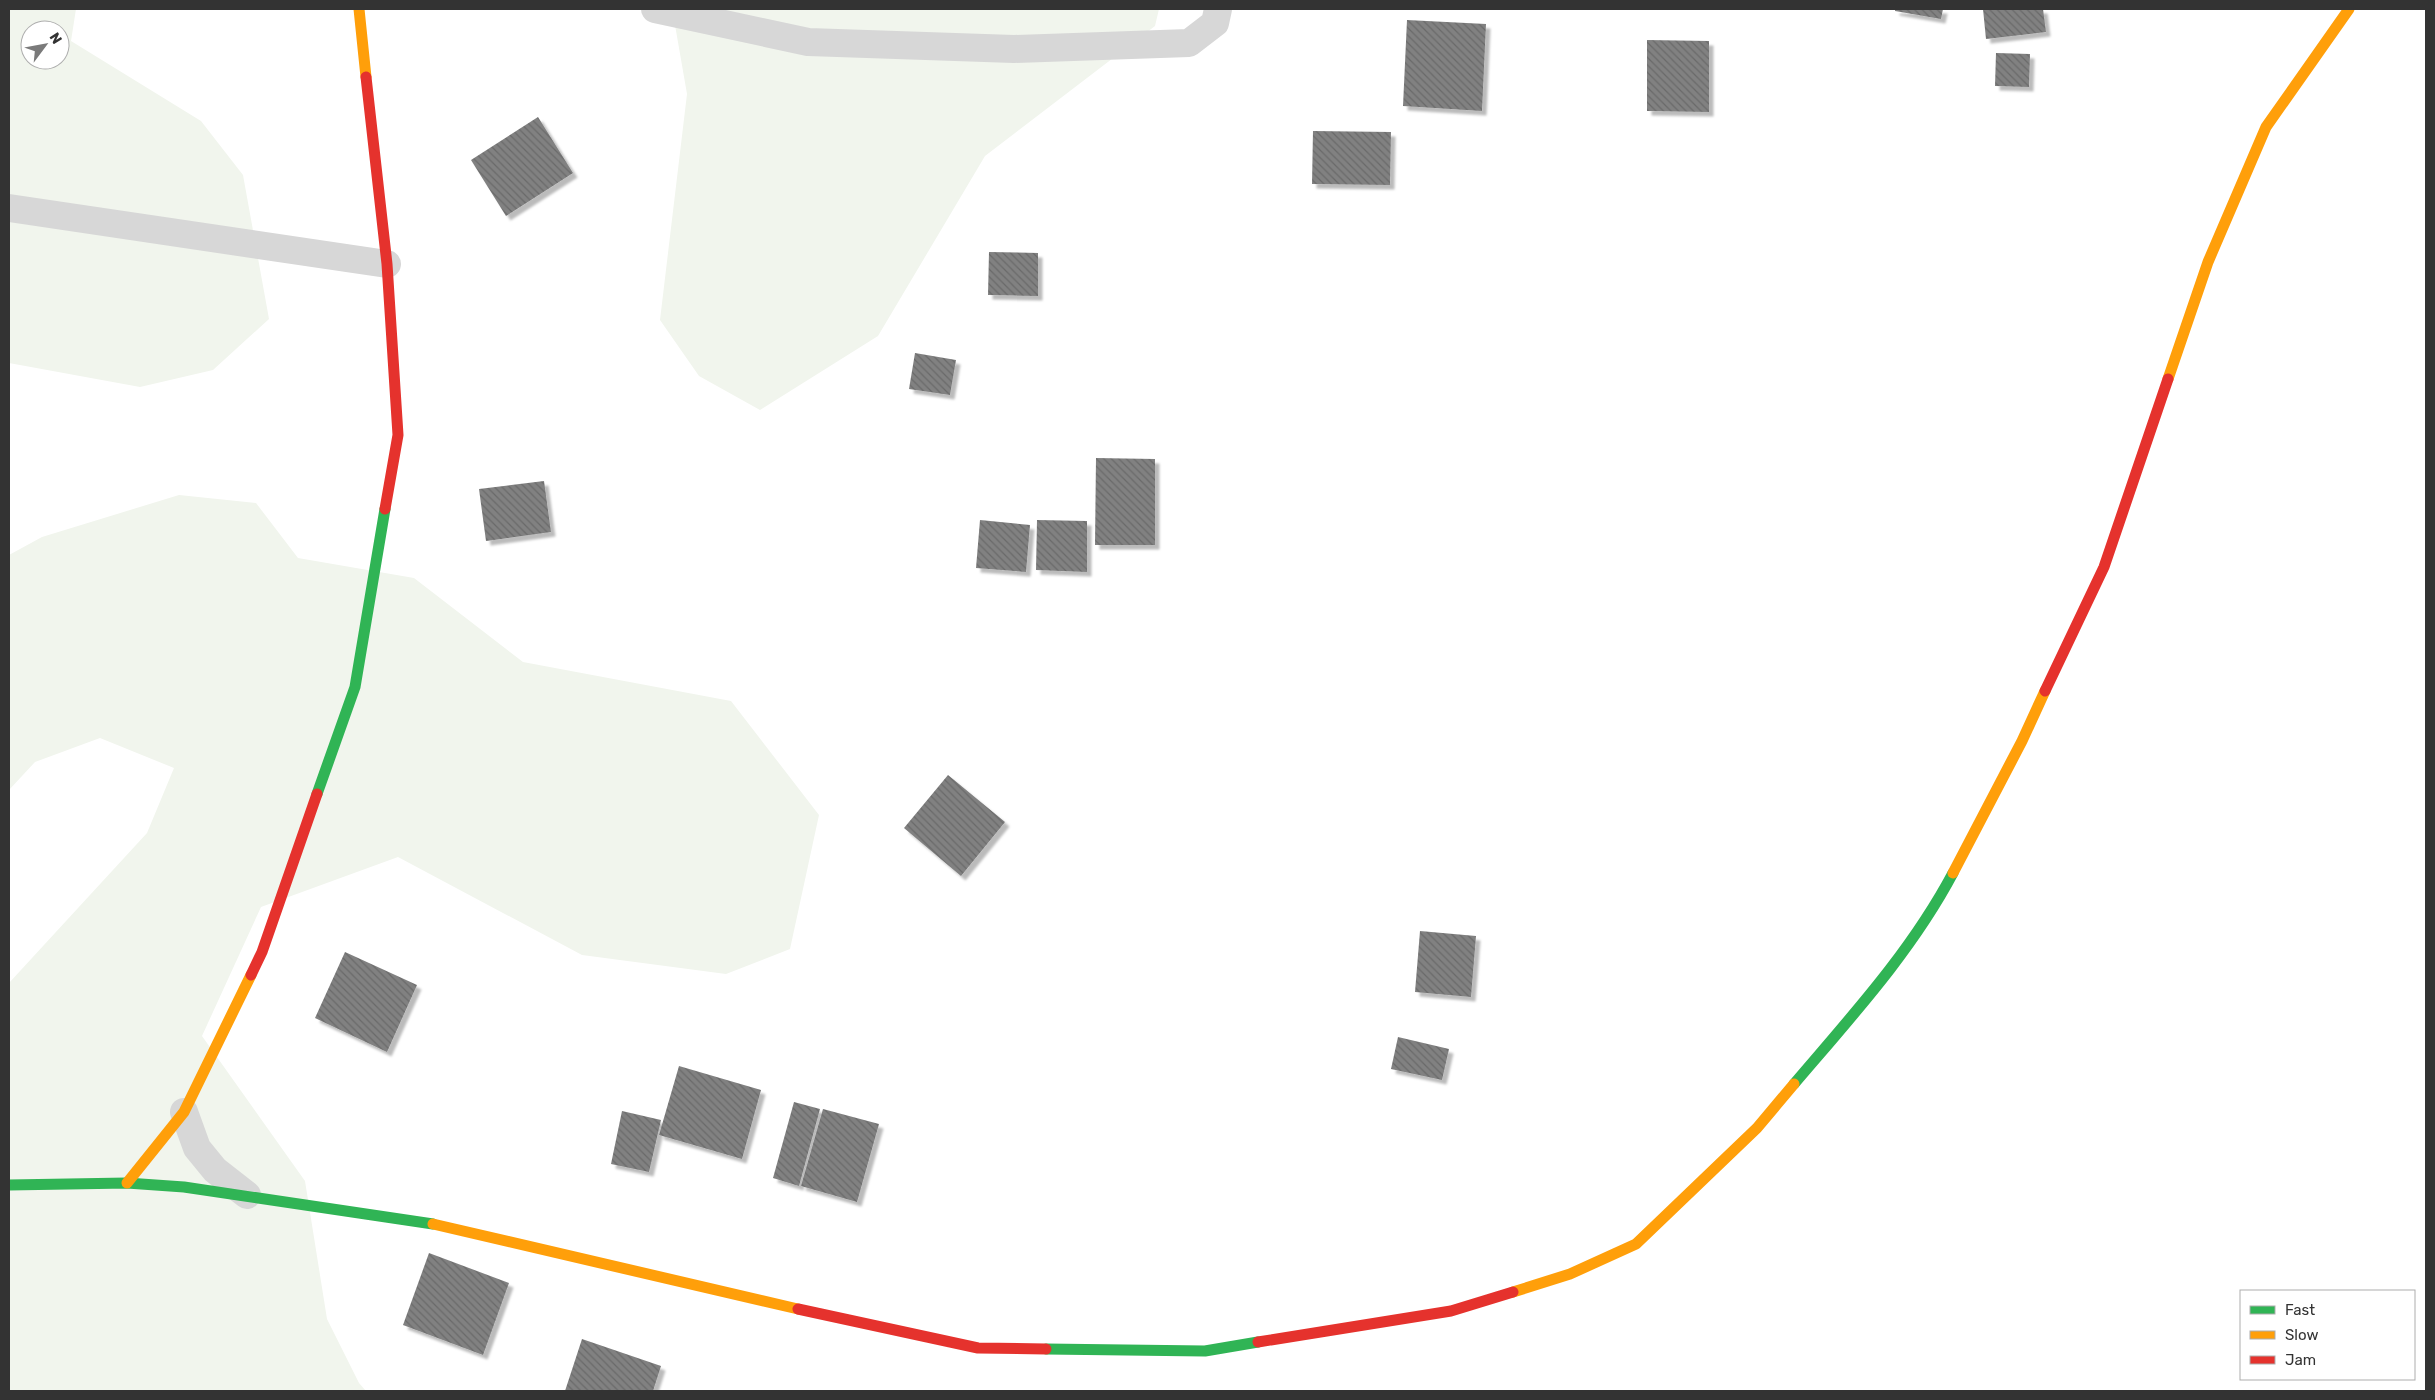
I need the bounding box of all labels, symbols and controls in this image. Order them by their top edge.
north arrow [20,20,70,70]
text: N [46,30,65,47]
legend [2240,1290,2415,1380]
text: Fast [2285,1301,2315,1319]
text: Slow [2285,1326,2318,1344]
text: Jam [2285,1351,2316,1369]

